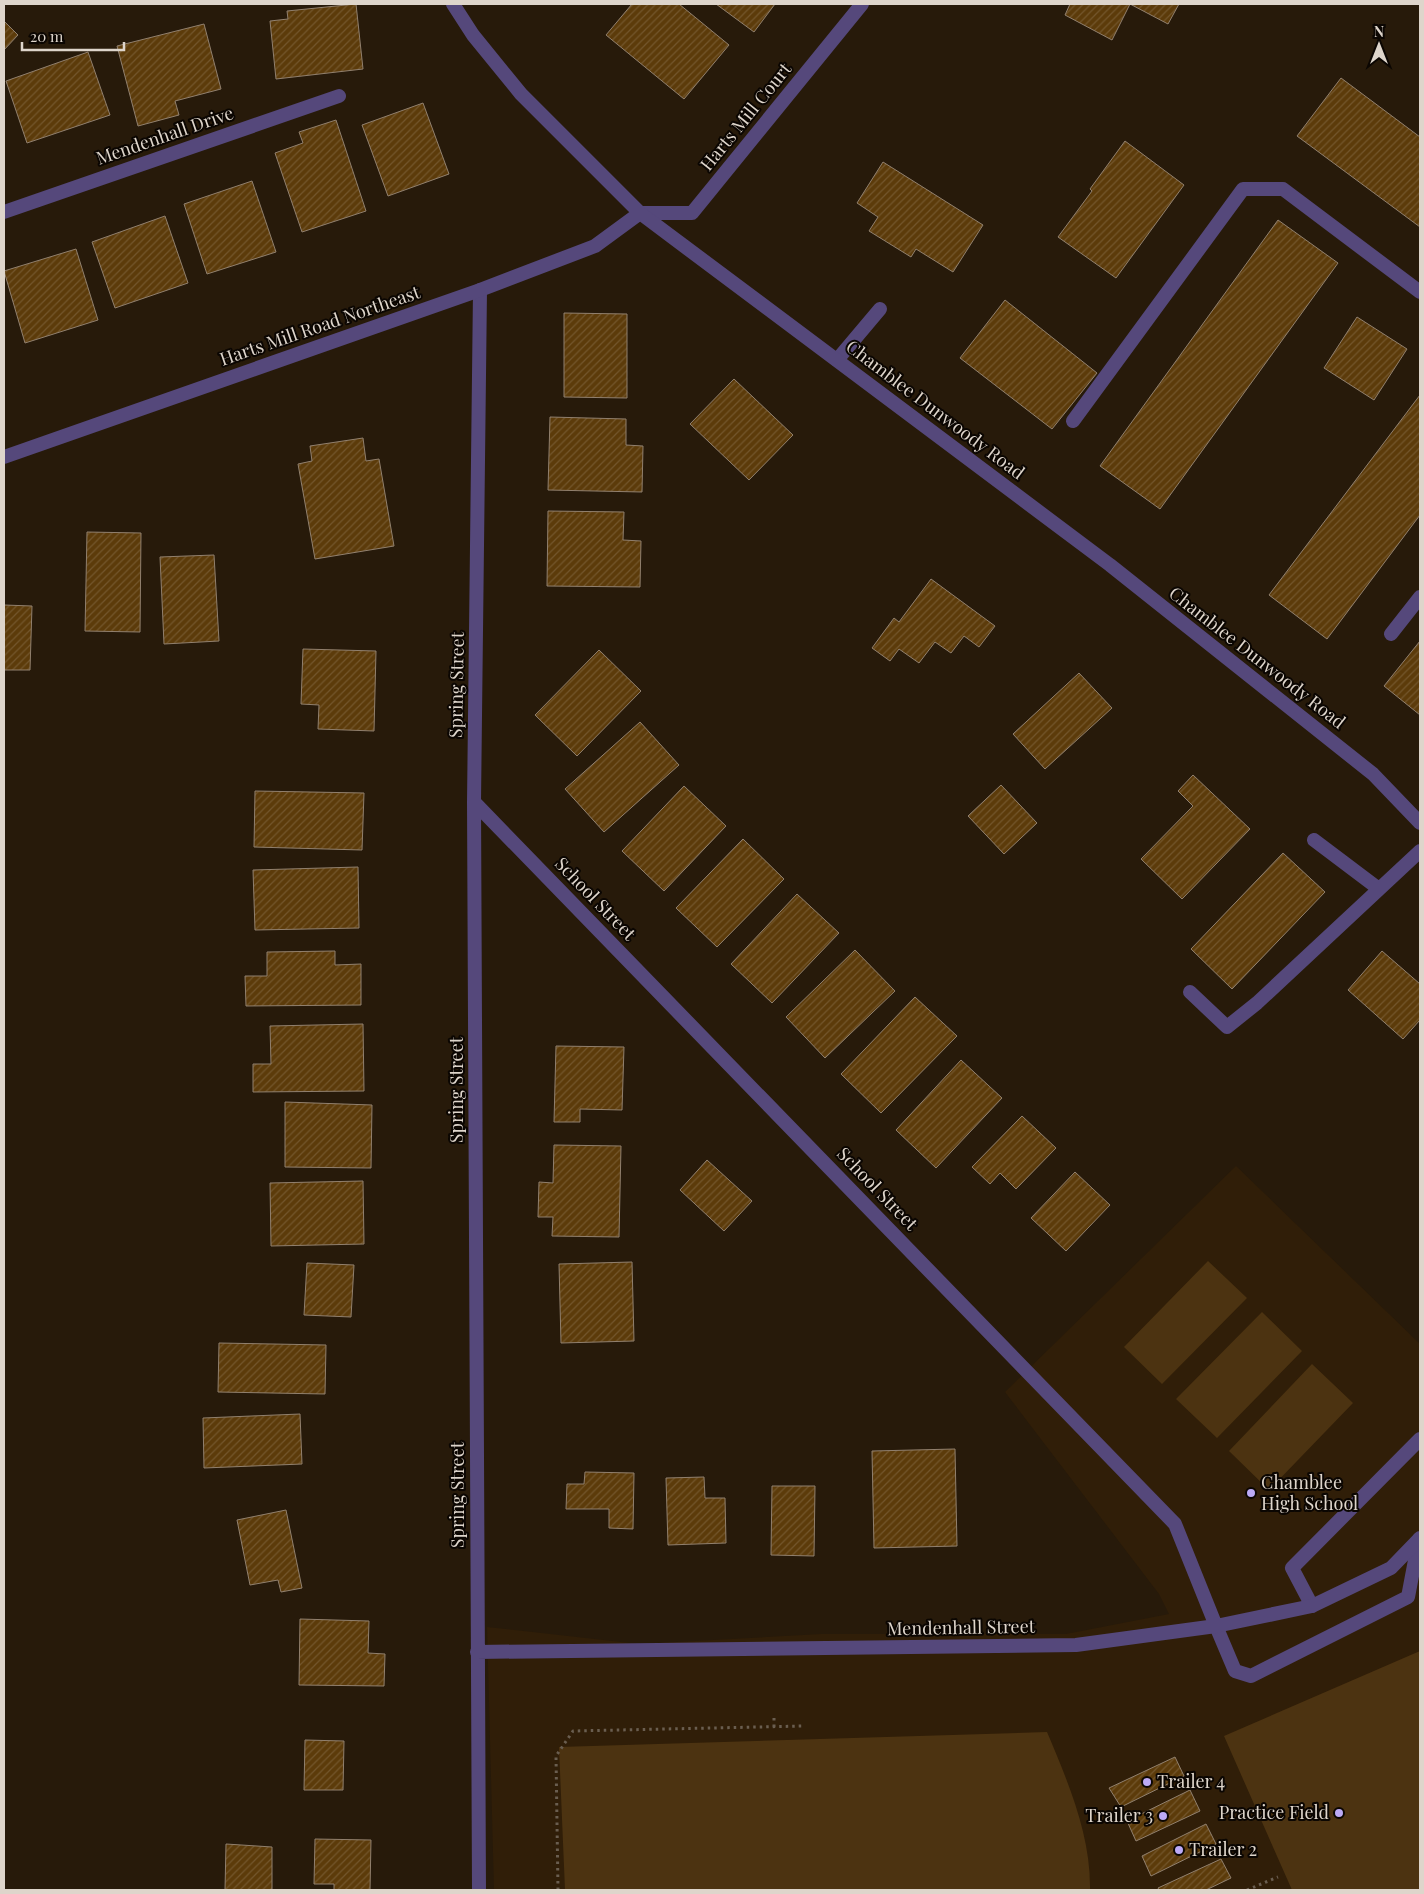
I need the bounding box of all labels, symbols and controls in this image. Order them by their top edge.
scale bar [22,20,125,52]
north arrow [1354,20,1404,70]
text: N [1374,22,1384,41]
text: 20 m [30,26,64,46]
street label: Harts Mill Court [694,57,797,175]
street label: Mendenhall Drive [93,100,237,170]
street label: Harts Mill Road Northeast [216,279,424,371]
street label: Chamblee Dunwoody Road [842,334,1030,485]
street label: Chamblee Dunwoody Road [1165,581,1351,734]
street label: Spring Street [443,631,469,738]
street label: School Street [550,852,642,945]
street label: Spring Street [444,1036,468,1143]
street label: School Street [832,1142,924,1235]
street label: Spring Street [445,1441,469,1548]
place label: Chamblee High School [1261,1470,1358,1515]
marker: Chamblee High School [1245,1487,1257,1499]
street label: Mendenhall Street [887,1614,1036,1640]
place label: Trailer 4 [1157,1769,1225,1793]
marker: Trailer 4 [1141,1776,1153,1788]
place label: Practice Field [1219,1800,1330,1824]
place label: Trailer 3 [1085,1803,1153,1827]
marker: Practice Field [1333,1807,1345,1819]
marker: Trailer 3 [1157,1810,1169,1822]
place label: Trailer 2 [1189,1837,1257,1861]
marker: Trailer 2 [1173,1844,1185,1856]

